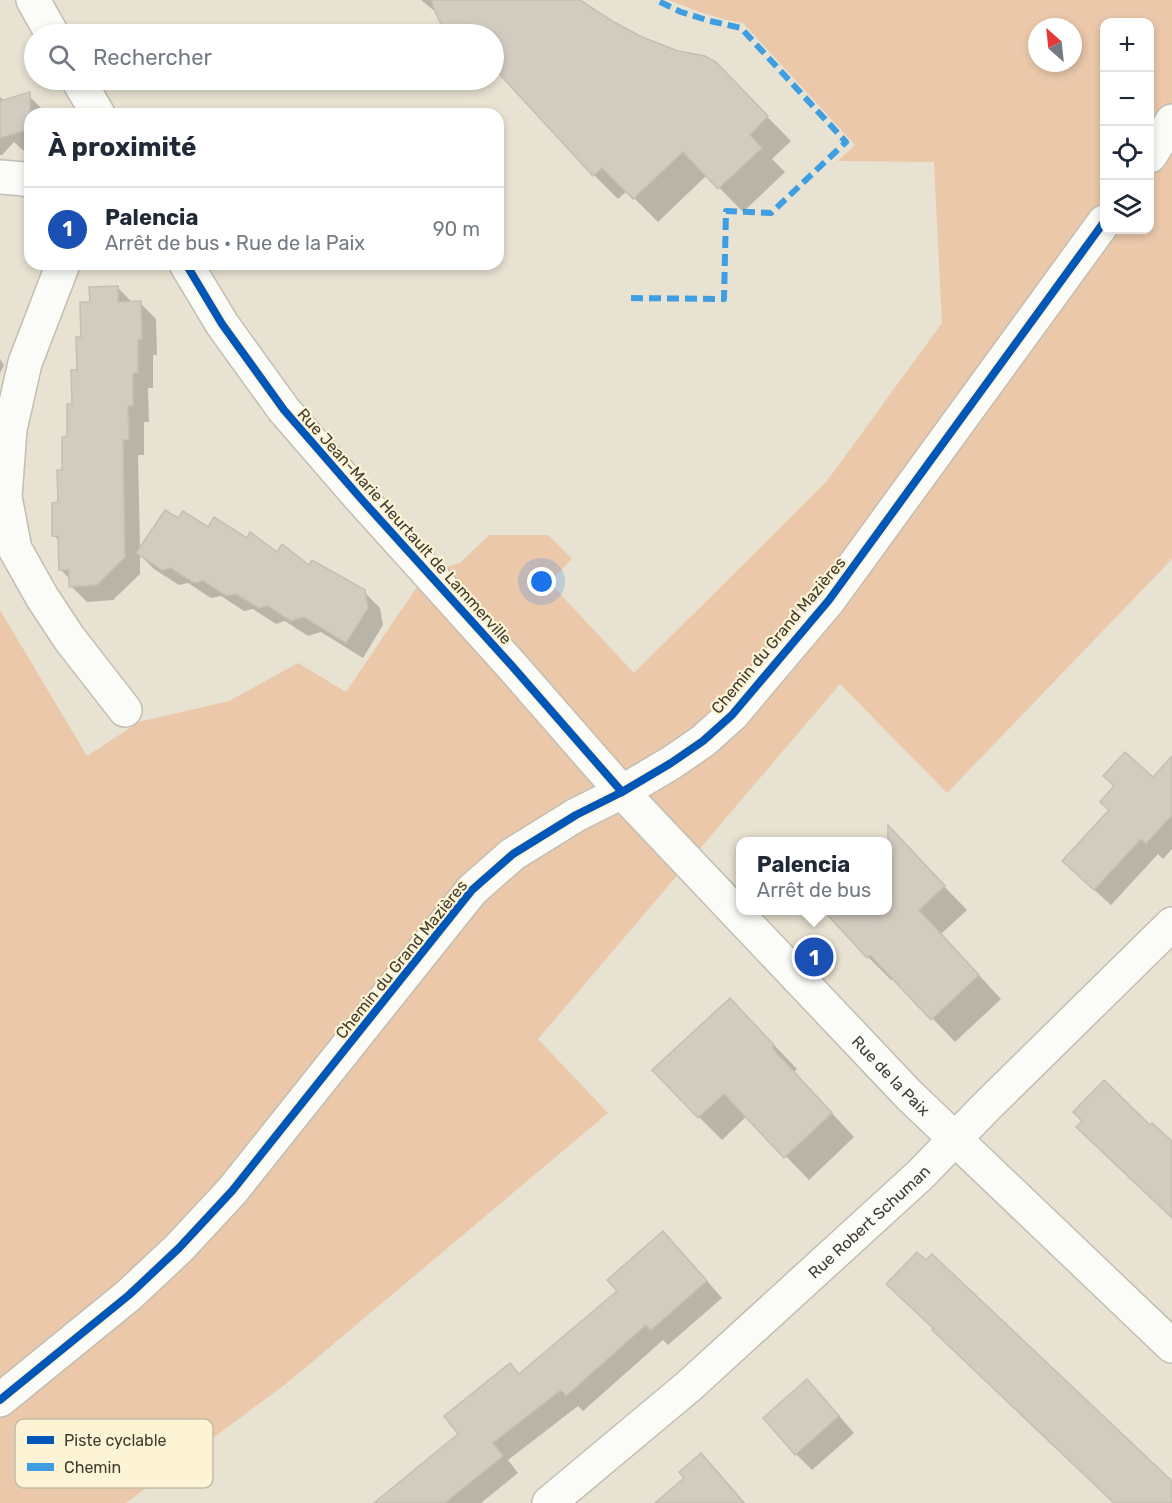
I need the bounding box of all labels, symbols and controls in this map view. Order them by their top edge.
north arrow [1028,18,1082,72]
map controls [1100,18,1154,234]
button: + [1100,18,1154,72]
search box [24,24,504,90]
icon: search [45,41,78,74]
text: Rechercher [93,44,212,71]
button: − [1100,72,1154,126]
button: locate [1100,126,1154,180]
text: À proximité [48,132,197,163]
button: layers [1100,180,1154,234]
text: Palencia [105,204,198,231]
text: 1 [63,217,72,241]
text: 90 m [433,217,480,241]
text: Arrêt de bus · Rue de la Paix [105,231,365,255]
street label: Rue Jean-Marie Heurtault de Lammerville [294,405,516,648]
street label: Chemin du Grand Mazières [707,553,849,717]
your location [527,567,556,596]
popup [736,837,892,915]
text: Palencia [757,851,850,878]
street label: Chemin du Grand Mazières [332,876,471,1042]
text: Arrêt de bus [757,878,871,902]
pin: 1 [794,934,834,980]
street label: Rue de la Paix [848,1032,934,1120]
street label: Rue Robert Schuman [804,1162,934,1283]
legend [15,1419,213,1488]
text: Piste cyclable [64,1431,167,1450]
text: Chemin [64,1458,121,1477]

